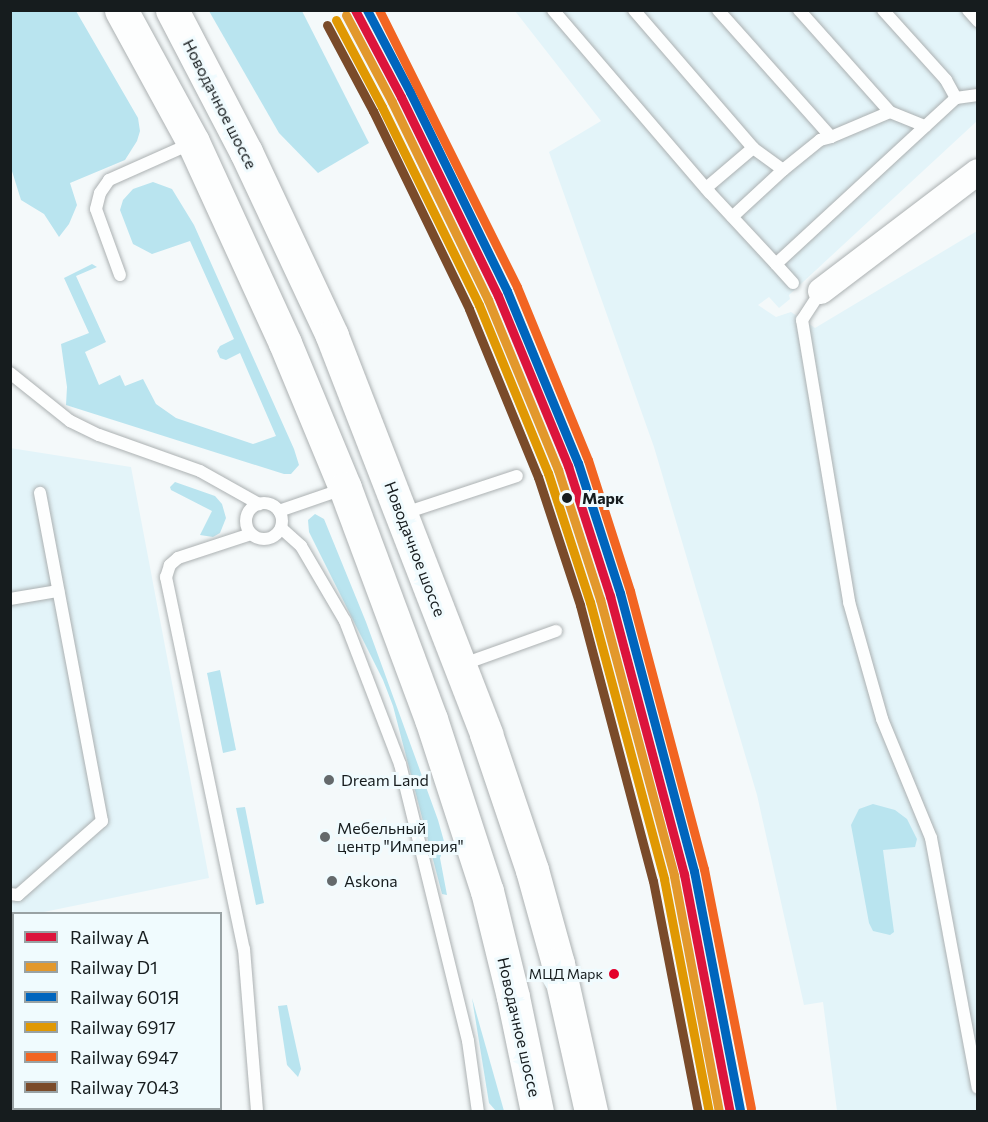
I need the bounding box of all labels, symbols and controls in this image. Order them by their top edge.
street label: Новодачное шоссе [179,36,261,172]
street label: Новодачное шоссе [380,479,450,619]
marker: Марк [557,488,577,508]
place label: Марк [582,488,624,508]
place label: Dream Land [341,770,429,790]
marker: Dream Land [322,773,336,787]
place label: Мебельный центр "Империя" [337,818,464,856]
marker: Мебельный центр "Империя" [318,830,332,844]
place label: Askona [344,871,398,891]
marker: Askona [325,874,339,888]
legend [12,912,222,1110]
text: Railway A [70,926,149,948]
street label: Новодачное шоссе [494,955,544,1099]
text: Railway D1 [70,956,158,978]
place label: МЦД Марк [529,966,603,982]
marker: МЦД Марк [608,968,620,980]
text: Railway 601Я [70,986,179,1008]
text: Railway 6917 [70,1016,176,1038]
text: Railway 6947 [70,1046,178,1068]
text: Railway 7043 [70,1076,179,1098]

